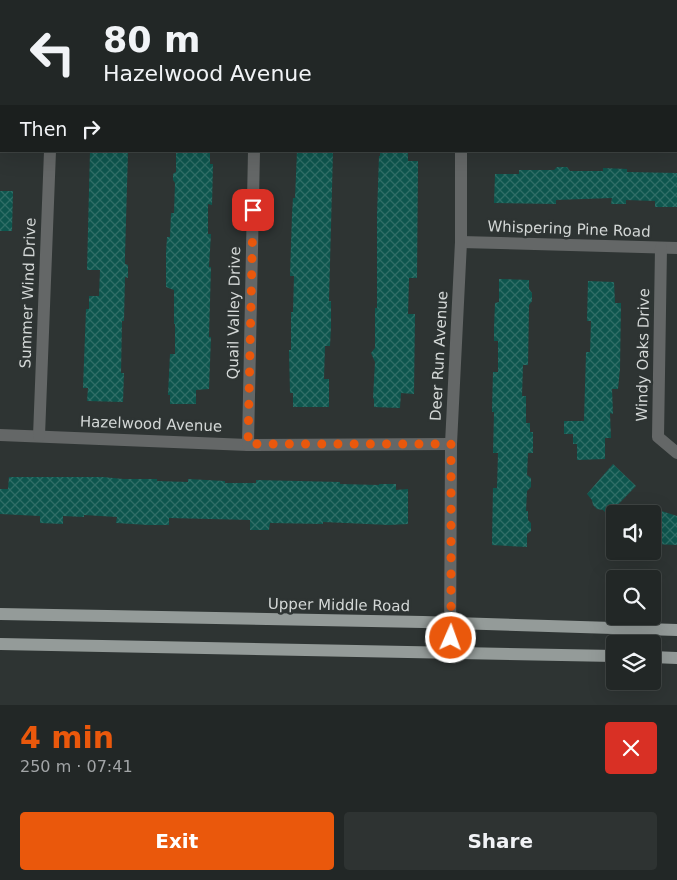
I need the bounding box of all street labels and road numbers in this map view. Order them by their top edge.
street label: Summer Wind Drive [16,217,40,369]
street label: Whispering Pine Road [487,217,651,241]
street label: Quail Valley Drive [224,246,244,380]
street label: Windy Oaks Drive [633,288,653,422]
street label: Deer Run Avenue [427,291,451,421]
street label: Hazelwood Avenue [80,413,222,435]
street label: Upper Middle Road [268,595,410,615]

